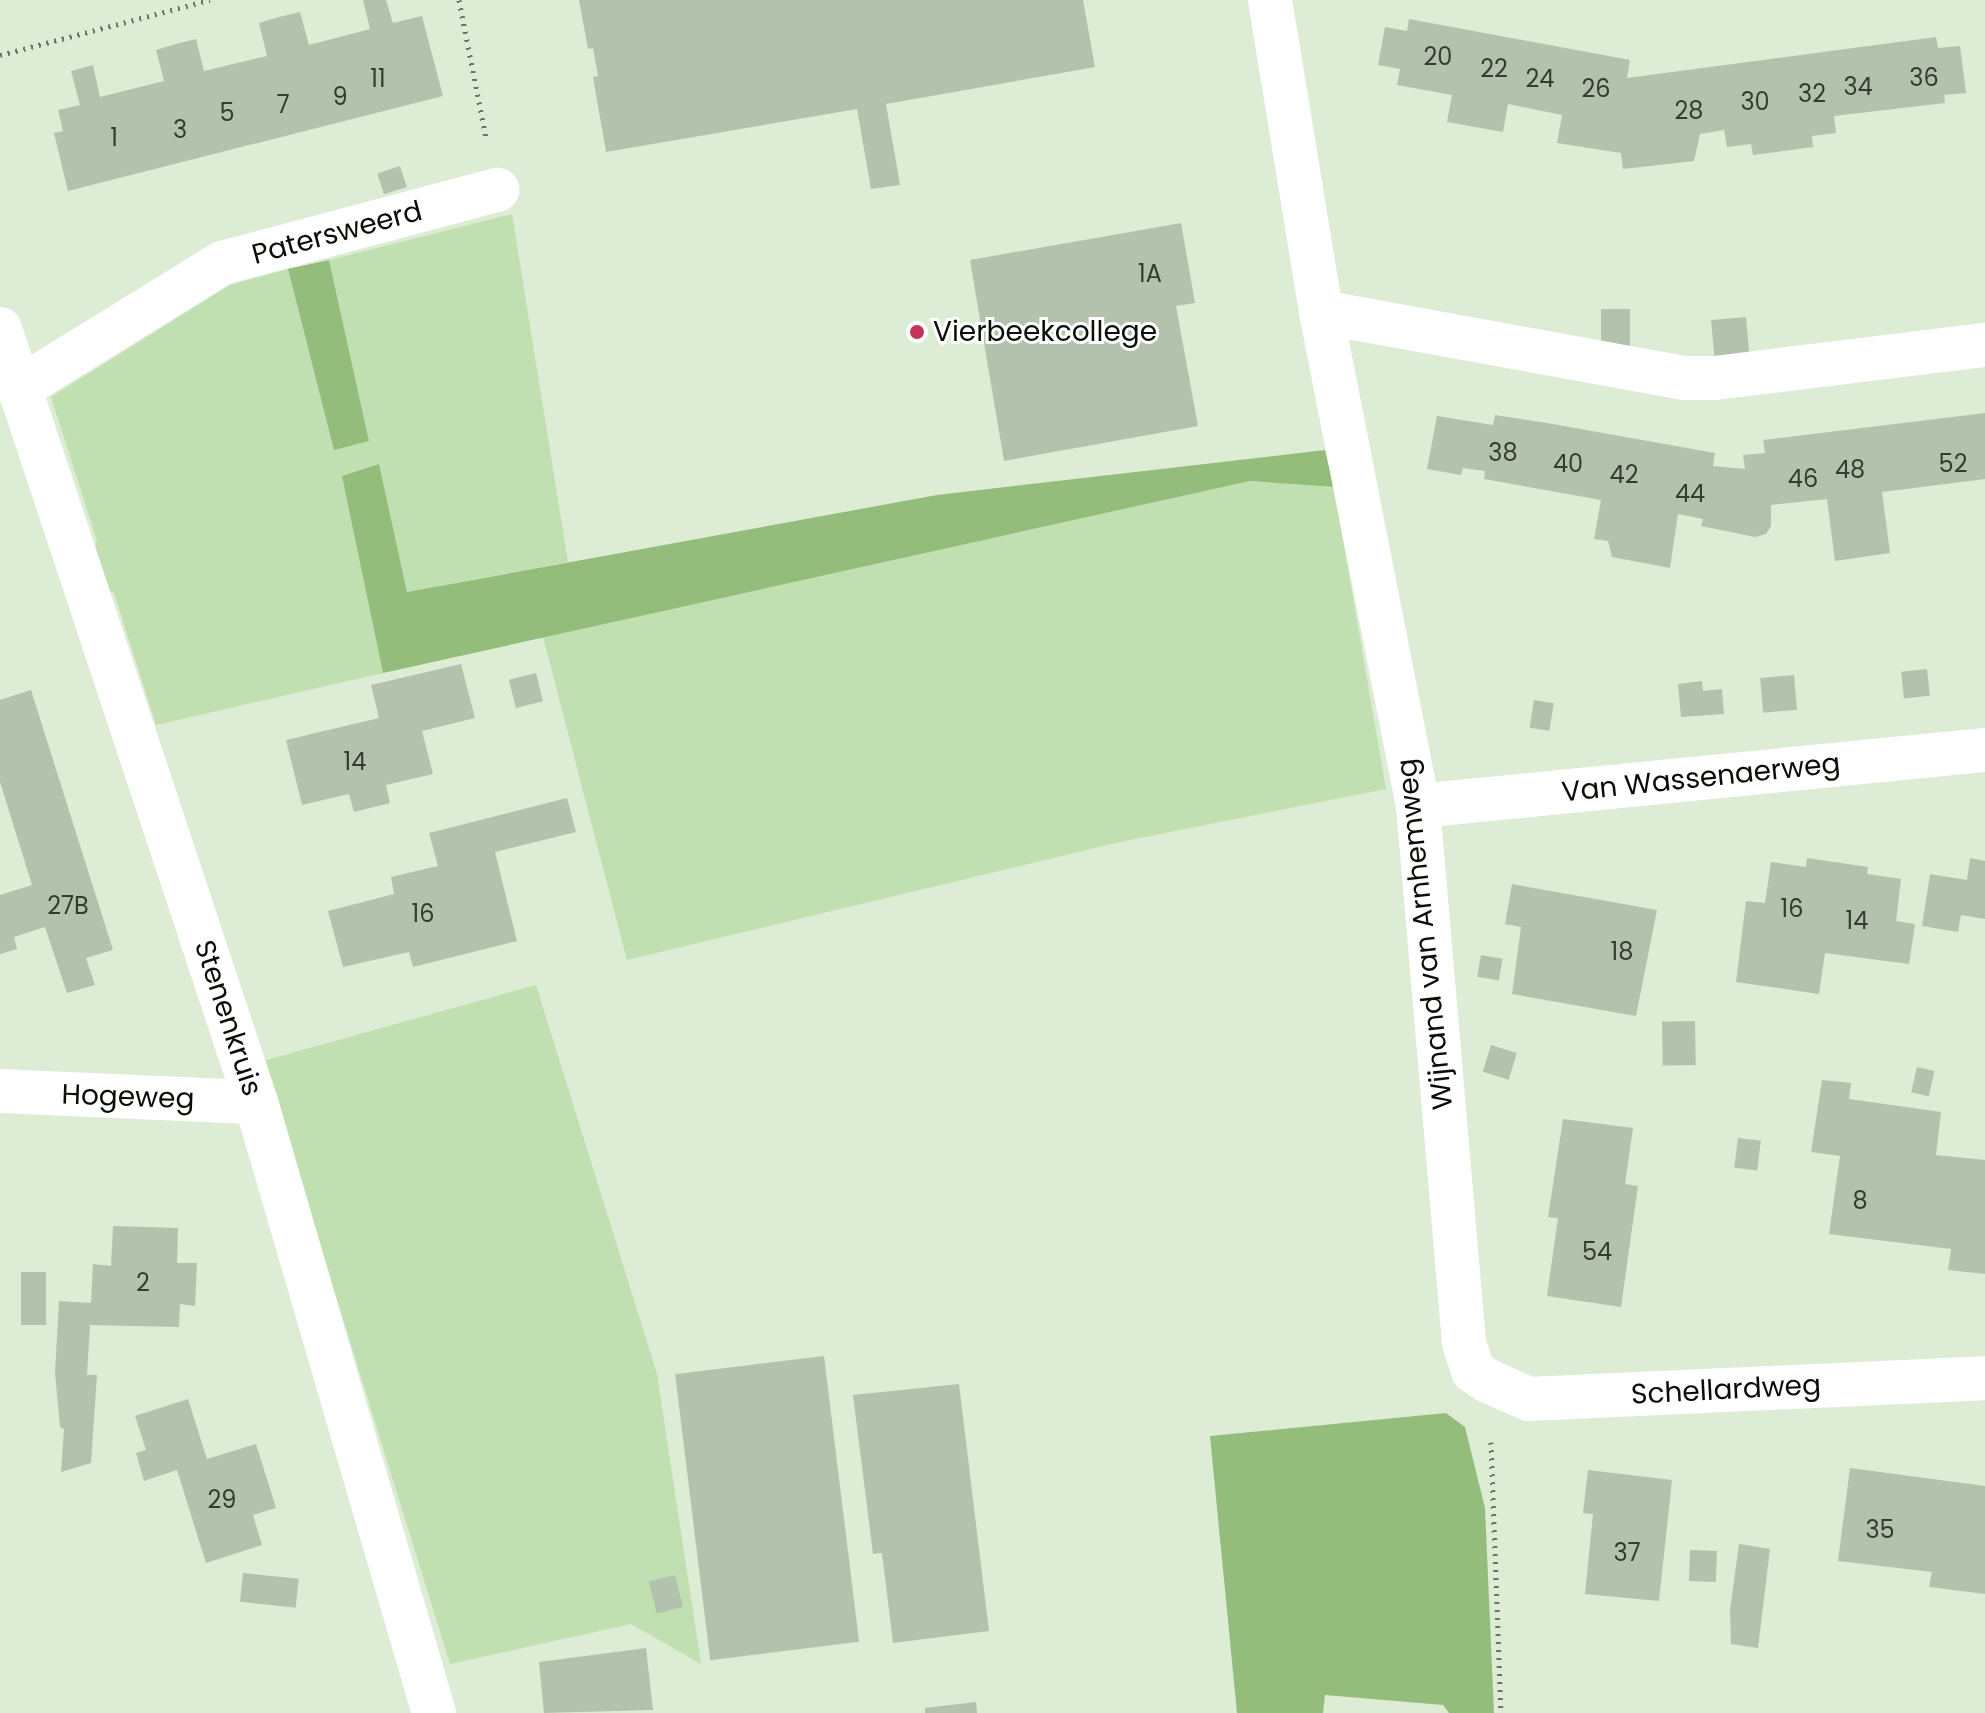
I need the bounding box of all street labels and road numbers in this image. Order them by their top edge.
street label: Patersweerd [248,194,426,272]
street label: Van Wassenaerweg [1560,747,1842,809]
street label: Wijnand van Arnhemweg [1390,757,1460,1111]
street label: Stenenkruis [187,936,269,1100]
street label: Hogeweg [61,1078,195,1116]
street label: Schellardweg [1630,1368,1822,1412]

